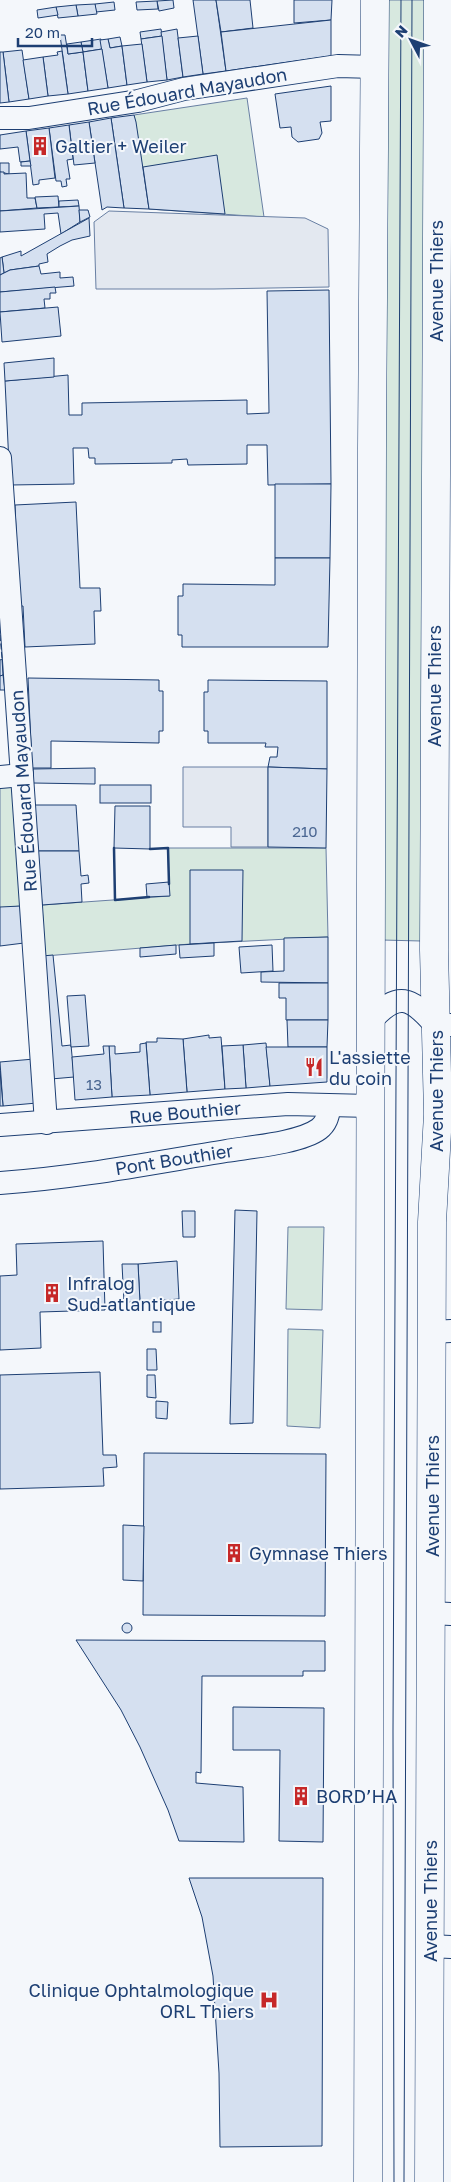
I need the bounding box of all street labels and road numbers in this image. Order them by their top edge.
street label: Rue Édouard Mayaudon [85,63,289,119]
street label: Avenue Thiers [425,220,447,342]
street label: Avenue Thiers [423,625,445,747]
street label: Rue Édouard Mayaudon [5,689,41,893]
street label: Avenue Thiers [425,1030,447,1152]
street label: Rue Bouthier [128,1096,242,1128]
street label: Pont Bouthier [113,1139,235,1179]
street label: Avenue Thiers [421,1435,443,1557]
street label: Avenue Thiers [419,1840,441,1962]

